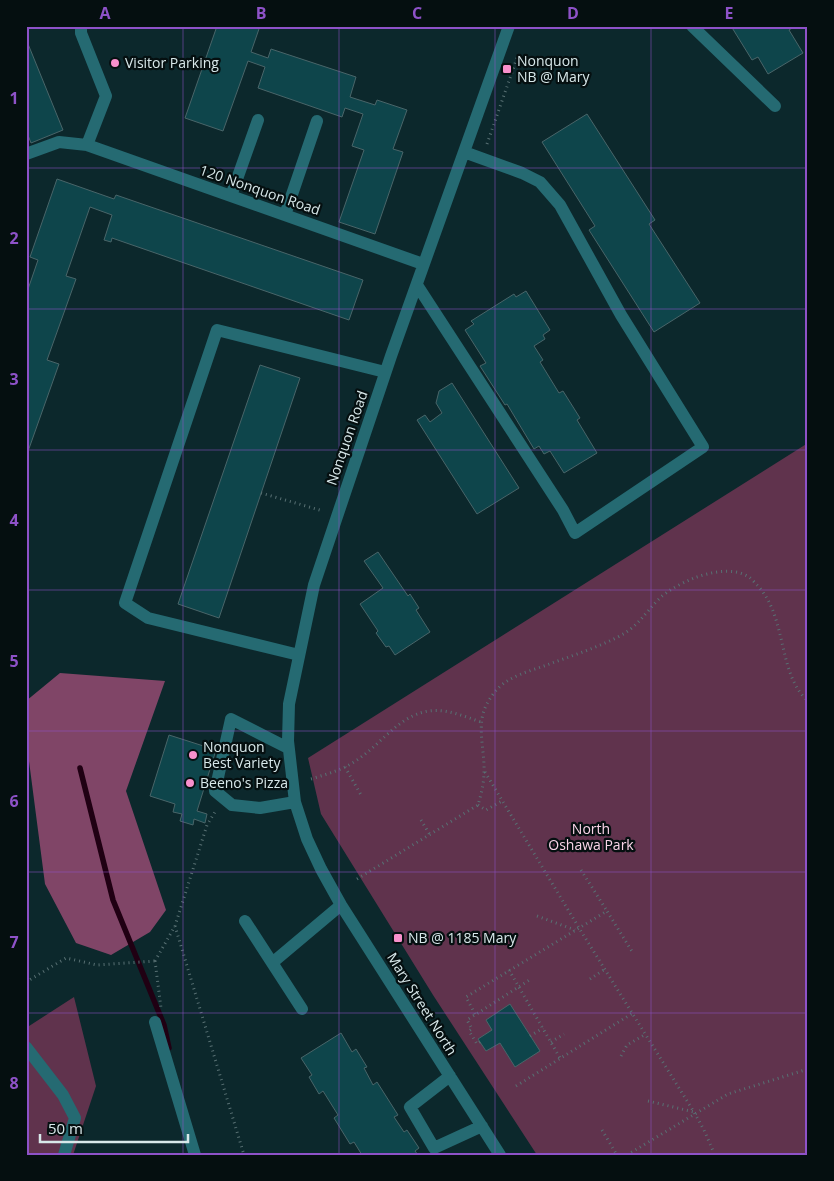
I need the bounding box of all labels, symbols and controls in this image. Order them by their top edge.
text: A [99,2,111,24]
text: B [256,2,266,24]
text: C [412,2,422,24]
text: D [567,2,579,24]
text: E [725,2,734,24]
place label: Nonquon NB @ Mary [517,51,591,86]
place label: Visitor Parking [125,53,219,72]
marker: Visitor Parking [109,57,121,69]
marker: Nonquon NB @ Mary [501,63,513,75]
text: 1 [9,87,19,109]
street label: 120 Nonquon Road [197,160,323,219]
text: 2 [9,227,19,249]
text: 3 [9,368,19,390]
street label: Nonquon Road [321,388,372,488]
text: 4 [9,509,19,531]
text: 5 [9,650,19,672]
place label: Nonquon Best Variety [203,737,281,772]
marker: Nonquon Best Variety [187,749,199,761]
place label: Beeno's Pizza [200,773,288,792]
marker: Beeno's Pizza [184,777,196,789]
text: 6 [9,790,19,812]
park label: North Oshawa Park [548,819,634,854]
place label: NB @ 1185 Mary [408,928,517,947]
text: 7 [9,931,19,953]
marker: NB @ 1185 Mary [392,932,404,944]
street label: Mary Street North [383,949,462,1059]
text: 8 [9,1072,19,1094]
scale bar [40,1111,188,1143]
text: 50 m [48,1118,83,1138]

